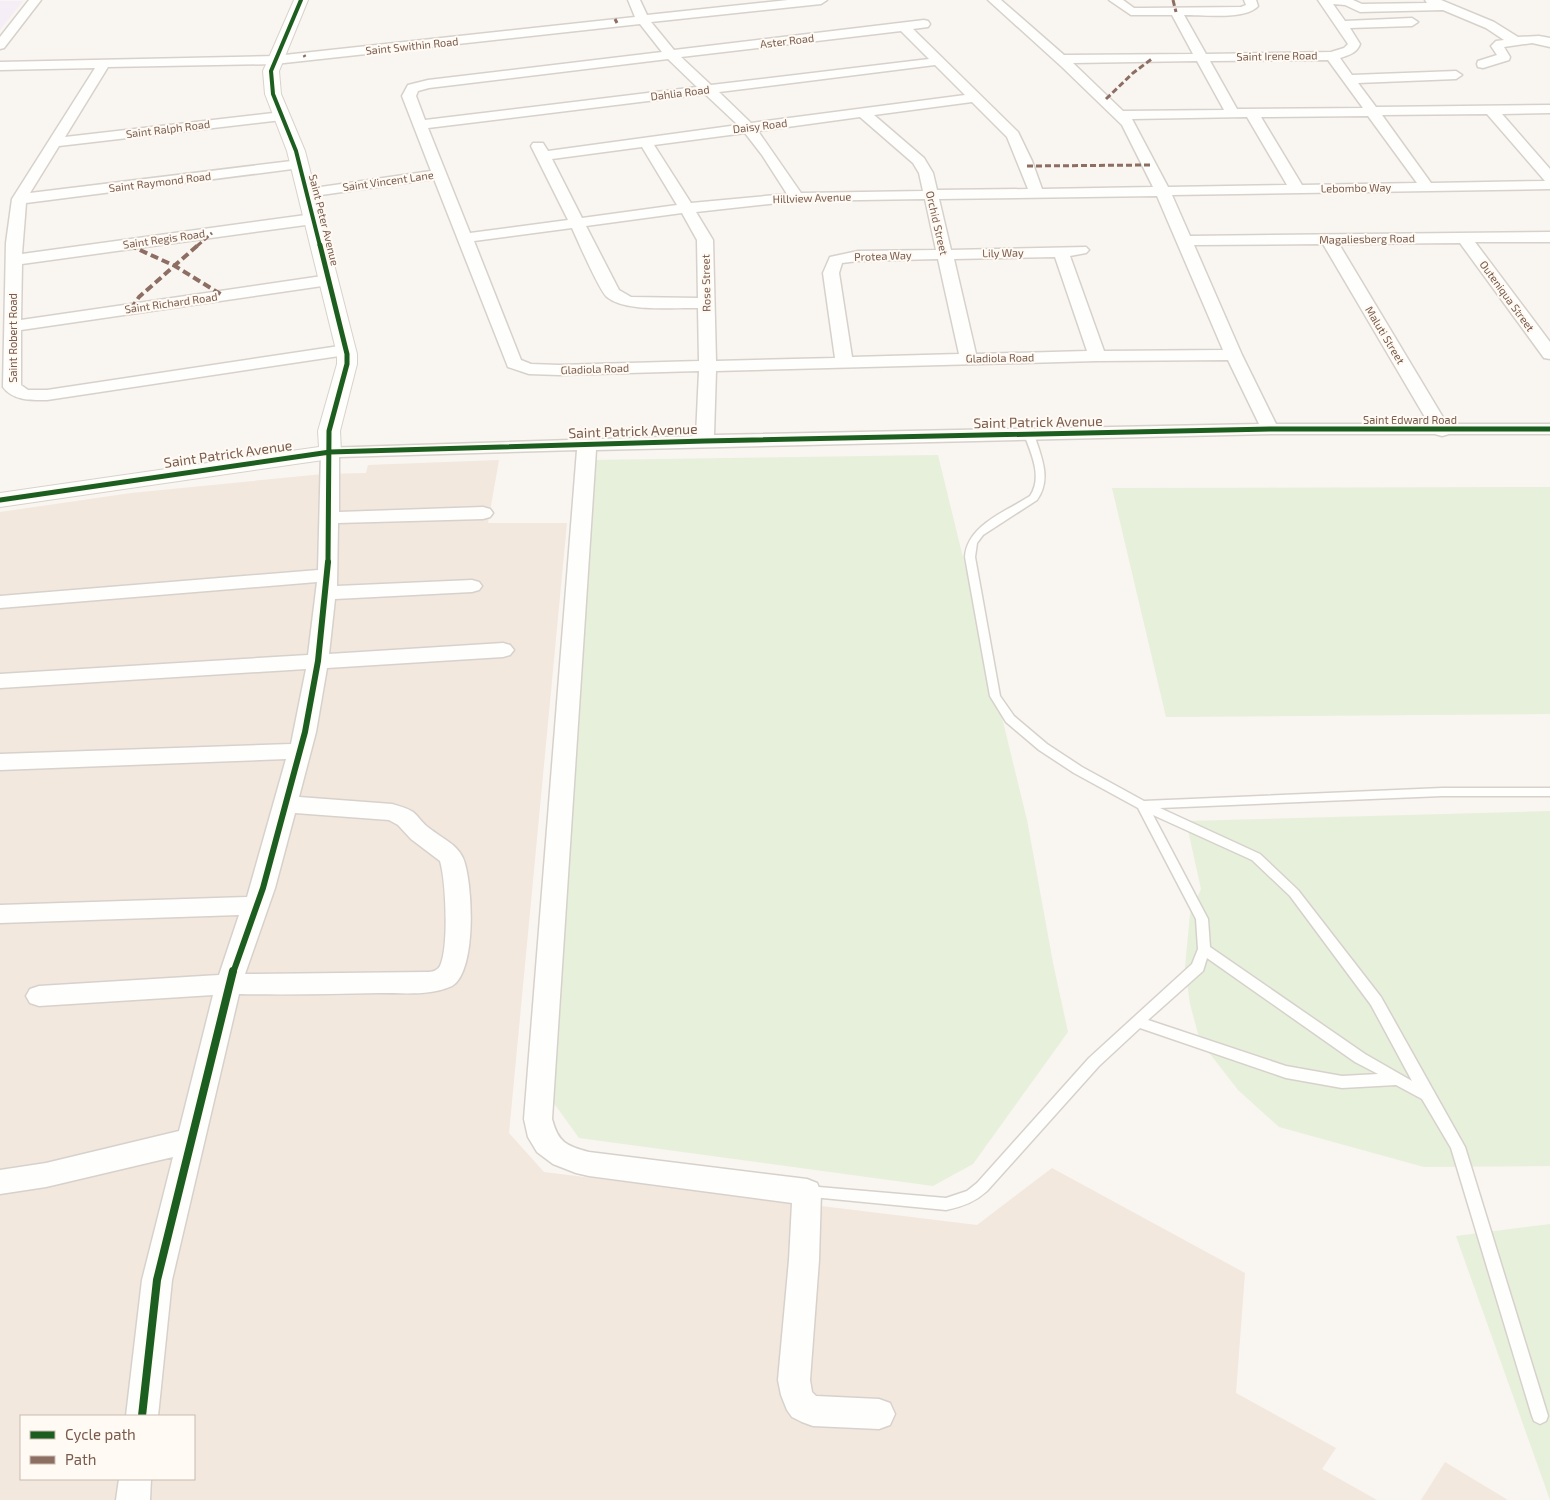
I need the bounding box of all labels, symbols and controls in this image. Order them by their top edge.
street label: Aster Road [759,31,815,50]
street label: Saint Swithin Road [365,34,459,57]
street label: Saint Irene Road [1236,48,1318,63]
street label: Dahlia Road [650,82,710,103]
street label: Daisy Road [732,116,788,135]
street label: Saint Ralph Road [125,117,211,140]
street label: Saint Vincent Lane [342,168,434,193]
street label: Saint Raymond Road [108,169,212,194]
street label: Saint Peter Avenue [307,173,342,267]
street label: Lebombo Way [1321,180,1392,195]
street label: Hillview Avenue [772,190,852,205]
street label: Orchid Street [924,190,951,256]
street label: Saint Regis Road [122,226,206,251]
street label: Magaliesberg Road [1319,231,1415,246]
street label: Lily Way [982,246,1024,259]
street label: Protea Way [854,248,912,263]
street label: Rose Street [698,254,713,312]
street label: Outeniqua Street [1477,258,1537,334]
street label: Saint Richard Road [124,290,218,315]
street label: Saint Robert Road [6,293,19,383]
street label: Maluti Street [1363,303,1408,366]
street label: Gladiola Road [966,350,1034,365]
street label: Gladiola Road [560,361,629,376]
street label: Saint Patrick Avenue [973,412,1103,431]
street label: Saint Edward Road [1363,413,1457,426]
street label: Saint Patrick Avenue [568,420,698,441]
street label: Saint Patrick Avenue [163,436,293,471]
legend [20,1415,195,1480]
text: Cycle path [65,1425,136,1443]
text: Path [65,1450,96,1468]

